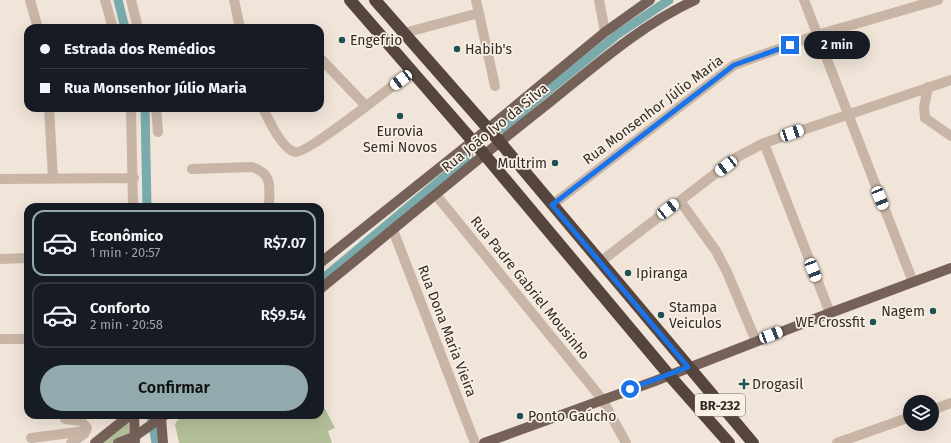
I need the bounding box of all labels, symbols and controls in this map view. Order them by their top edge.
callout: 2 min [804,31,870,59]
place label: Engefrio [350,32,402,49]
marker: Engefrio [337,35,347,45]
route end [781,36,799,54]
text: 2 min [821,37,853,52]
text: Estrada dos Remédios [64,40,215,58]
place label: Habib's [465,41,513,58]
marker: Habib's [452,44,462,54]
street label: Rua Monsenhor Júlio Maria [580,52,726,168]
car [388,68,414,92]
text: Rua Monsenhor Júlio Maria [64,79,247,97]
street label: Rua João Ivo da Silva [438,80,552,176]
marker: Eurovia Semi Novos [395,111,405,121]
place label: Eurovia Semi Novos [363,123,438,156]
car [779,123,805,143]
car [713,154,739,178]
place label: Multrim [497,155,547,172]
marker: Multrim [550,158,560,168]
car [870,185,890,211]
car [655,197,681,221]
street label: Rua Padre Gabriel Mousinho [467,213,593,363]
icon: car [42,225,78,261]
text: Econômico [90,227,163,245]
text: R$7.07 [263,234,306,252]
text: 1 min · 20:57 [90,245,160,260]
car [803,257,823,283]
street label: Rua Dona Maria Vieira [414,263,480,399]
place label: Ipiranga [636,265,688,282]
marker: Ipiranga [623,268,633,278]
icon: car [42,297,78,333]
text: Conforto [90,299,150,317]
place label: Stampa Veiculos [669,299,722,332]
place label: Nagem [881,303,925,320]
text: R$9.54 [261,306,306,324]
marker: Nagem [928,306,938,316]
marker: Stampa Veiculos [656,310,666,320]
place label: WE Crossfit [795,314,866,331]
text: 2 min · 20:58 [90,317,163,332]
marker: WE Crossfit [868,317,878,327]
car [758,325,784,345]
button: Confirmar [40,365,308,411]
place label: Drogasil [752,376,803,393]
marker: Drogasil [739,379,749,389]
route start [621,380,639,398]
road number: BR-232 [695,394,745,416]
map controls [903,395,939,431]
button: layers [903,395,939,431]
place label: Ponto Gaúcho [528,408,617,425]
marker: Ponto Gaúcho [515,411,525,421]

